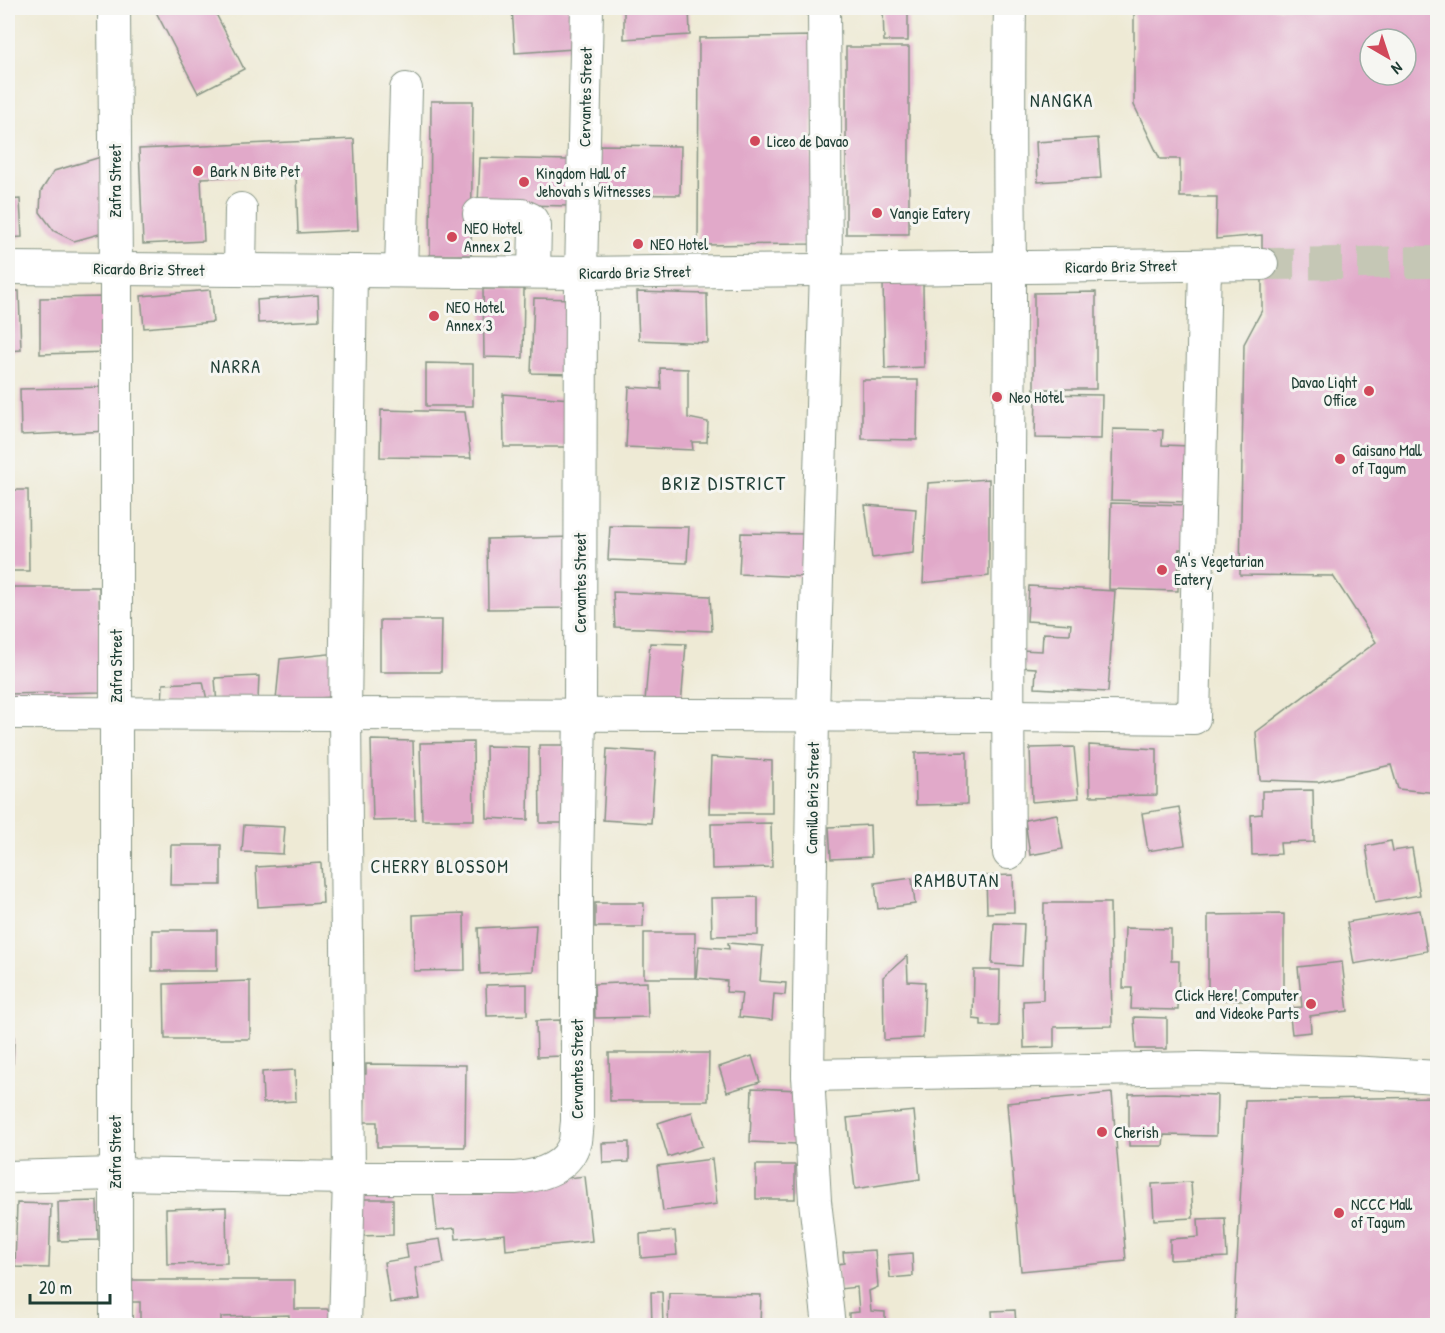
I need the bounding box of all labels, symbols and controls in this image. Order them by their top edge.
north arrow [1358,27,1418,87]
street label: Cervantes Street [573,46,597,147]
text: N [1387,57,1408,80]
district label: NANGKA [1030,88,1094,113]
place label: Liceo de Davao [767,130,849,152]
marker: Liceo de Davao [748,134,762,148]
street label: Zafra Street [104,144,126,218]
place label: Bark N Bite Pet [210,160,300,182]
place label: Kingdom Hall of Jehovah's Witnesses [536,162,651,202]
marker: Bark N Bite Pet [191,164,205,178]
marker: Kingdom Hall of Jehovah's Witnesses [517,175,531,189]
place label: Vangie Eatery [889,202,971,224]
marker: Vangie Eatery [870,206,884,220]
place label: NEO Hotel Annex 2 [464,217,523,257]
marker: NEO Hotel Annex 2 [445,230,459,244]
place label: NEO Hotel [650,233,709,255]
marker: NEO Hotel [631,237,645,251]
street label: Ricardo Briz Street [1065,254,1177,278]
street label: Ricardo Briz Street [93,257,205,281]
street label: Ricardo Briz Street [579,260,691,284]
place label: NEO Hotel Annex 3 [446,296,505,336]
marker: NEO Hotel Annex 3 [427,309,441,323]
district label: NARRA [211,354,262,379]
place label: Davao Light Office [1291,371,1358,411]
marker: Davao Light Office [1362,384,1376,398]
place label: Neo Hotel [1009,386,1065,408]
marker: Neo Hotel [990,390,1004,404]
place label: Gaisano Mall of Tagum [1352,439,1422,479]
marker: Gaisano Mall of Tagum [1333,452,1347,466]
district label: BRIZ DISTRICT [662,469,787,496]
street label: Cervantes Street [569,532,591,633]
place label: 9A's Vegetarian Eatery [1174,550,1264,590]
marker: 9A's Vegetarian Eatery [1155,563,1169,577]
street label: Zafra Street [105,629,127,703]
street label: Camillo Briz Street [800,741,824,854]
district label: CHERRY BLOSSOM [371,854,509,879]
district label: RAMBUTAN [914,868,1000,893]
place label: Click Here! Computer and Videoke Parts [1174,984,1299,1024]
marker: Click Here! Computer and Videoke Parts [1304,997,1318,1011]
street label: Cervantes Street [566,1018,588,1119]
street label: Zafra Street [104,1115,126,1189]
place label: Cherish [1114,1121,1159,1143]
marker: Cherish [1095,1125,1109,1139]
place label: NCCC Mall of Tagum [1351,1193,1412,1233]
marker: NCCC Mall of Tagum [1332,1206,1346,1220]
scale bar [30,1267,110,1305]
text: 20 m [39,1275,72,1300]

